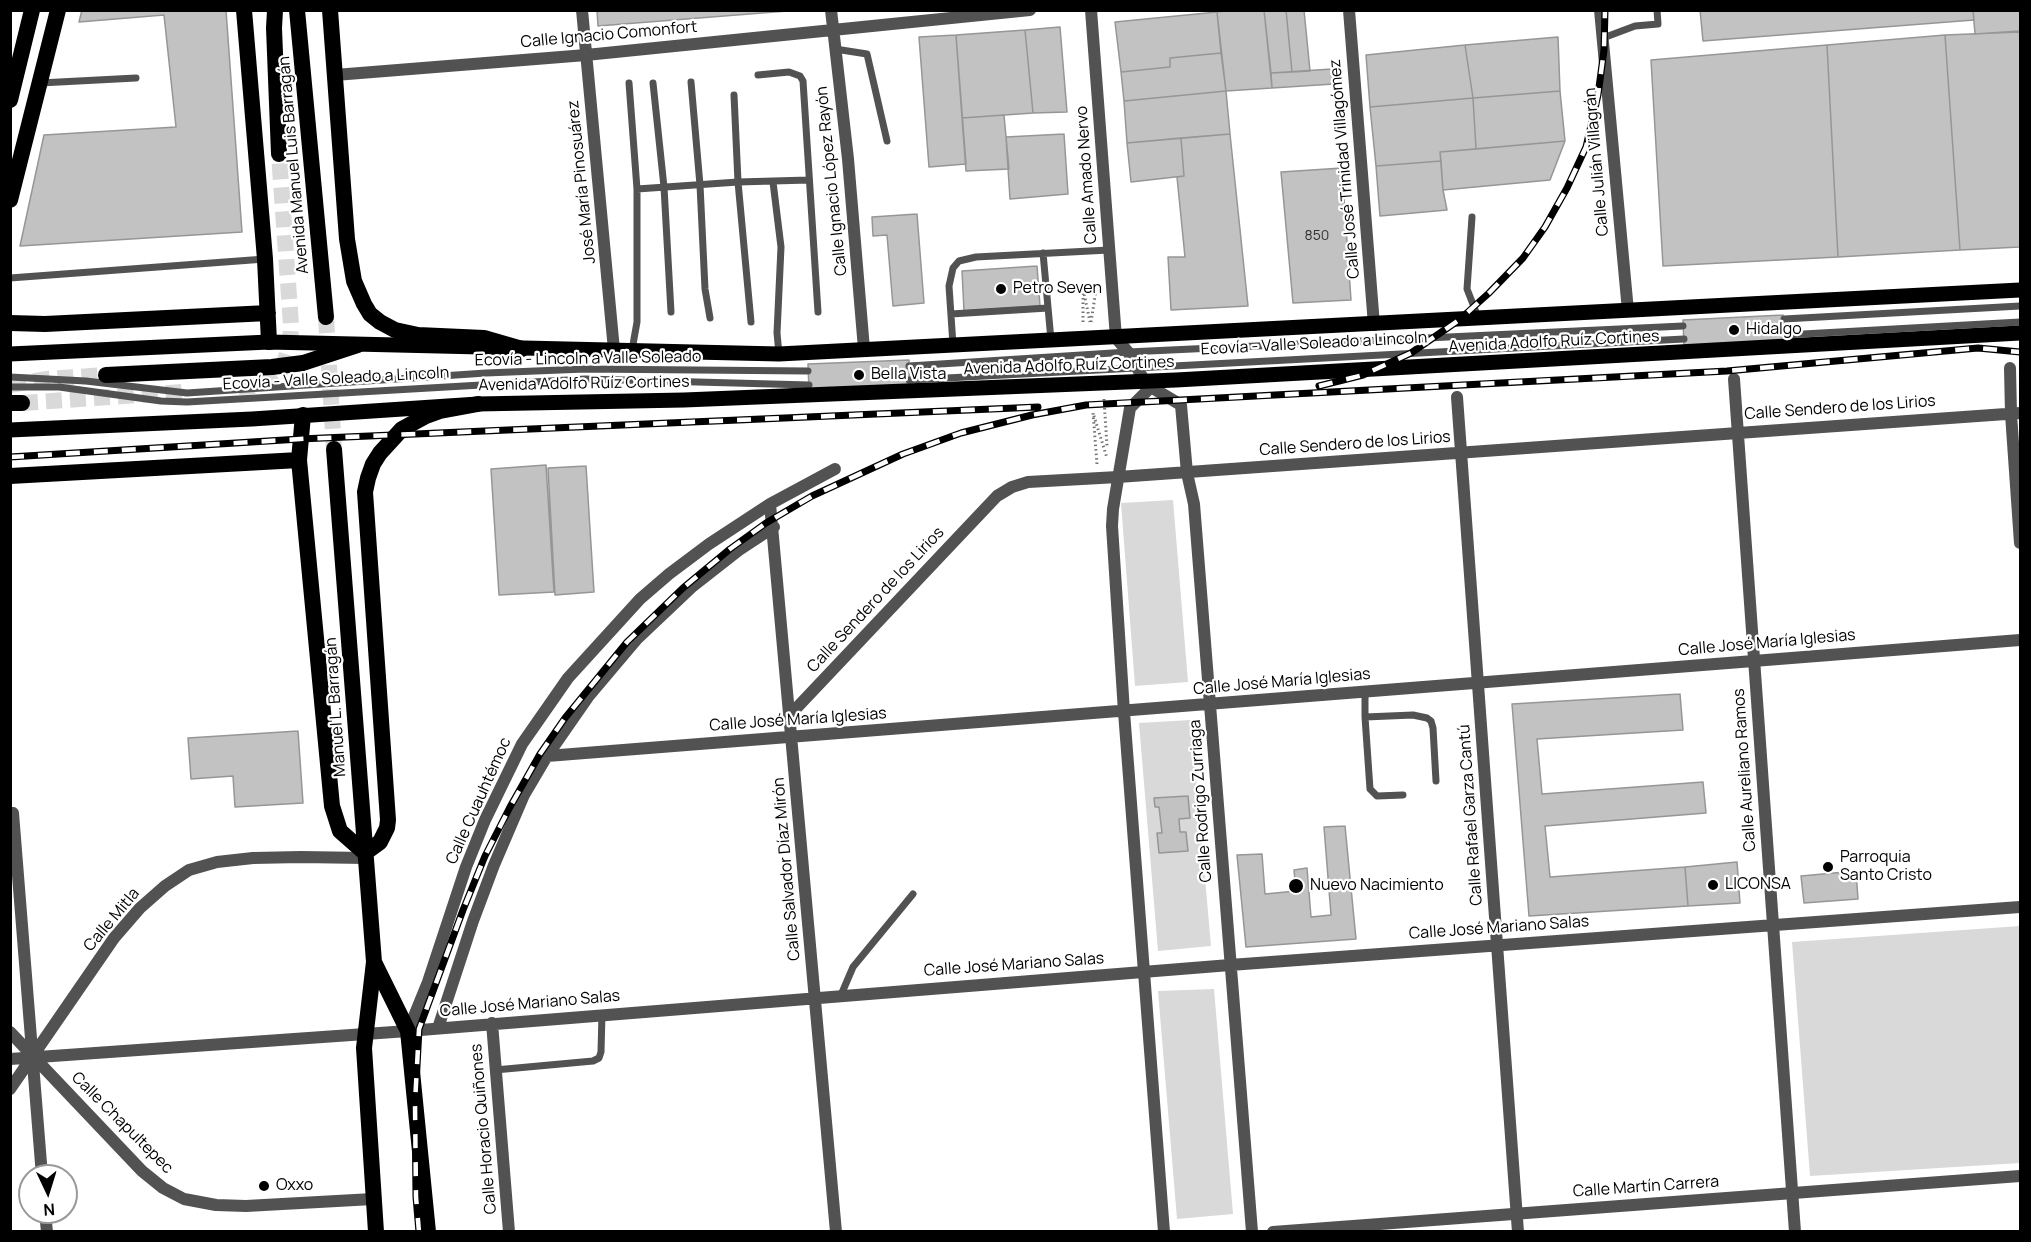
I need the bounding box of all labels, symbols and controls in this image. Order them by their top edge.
street label: Calle Ignacio Comonfort [520,18,698,52]
street label: Avenida Manuel Luis Barragán [275,55,313,275]
street label: Calle José Trinidad Villagómez [1326,58,1364,280]
street label: Calle Ignacio López Rayón [812,85,852,277]
street label: Calle Julián Villagrán [1581,87,1613,237]
street label: José María Pinosuárez [564,99,600,265]
street label: Calle Amado Nervo [1073,105,1101,245]
house number: 850 [1305,228,1329,244]
place label: Petro Seven [1013,279,1102,299]
marker: Petro Seven [994,282,1008,296]
place label: Hidalgo [1746,320,1802,340]
marker: Hidalgo [1727,323,1741,337]
street label: Avenida Adolfo Ruíz Cortines [1448,327,1660,357]
street label: Ecovía - Valle Soleado a Lincoln [1200,328,1428,360]
street label: Ecovía - Lincoln a Valle Soleado [475,347,701,371]
street label: Avenida Adolfo Ruíz Cortines [963,353,1175,379]
street label: Ecovía - Valle Soleado a Lincoln [222,363,450,395]
place label: Bella Vista [871,365,946,385]
marker: Bella Vista [852,368,866,382]
street label: Avenida Adolfo Ruíz Cortines [478,373,690,395]
street label: Calle Sendero de los Lirios [1744,392,1936,424]
street label: Calle Sendero de los Lirios [1259,428,1451,460]
street label: Calle Sendero de los Lirios [804,523,948,677]
street label: Calle José María Iglesias [1678,626,1856,660]
street label: Manuel L. Barragán [322,637,350,777]
street label: Calle José María Iglesias [1193,665,1371,699]
street label: Calle Aureliano Ramos [1730,688,1760,852]
street label: Calle José María Iglesias [709,704,887,736]
street label: Calle Rodrigo Zurriaga [1186,719,1216,883]
street label: Calle Rafael Garza Cantú [1455,724,1487,906]
street label: Calle Cuauhtémoc [442,735,516,867]
street label: Calle Salvador Díaz Mirón [769,776,805,962]
place label: Parroquia Santo Cristo [1840,848,1932,886]
marker: Parroquia Santo Cristo [1821,860,1835,874]
place label: LICONSA [1725,875,1791,895]
place label: Nuevo Nacimiento [1310,876,1444,896]
marker: Nuevo Nacimiento [1287,877,1305,895]
marker: LICONSA [1706,878,1720,892]
street label: Calle Mitla [80,884,144,956]
street label: Calle José Mariano Salas [1408,912,1590,944]
street label: Calle José Mariano Salas [923,949,1105,981]
street label: Calle José Mariano Salas [439,987,621,1021]
street label: Calle Horacio Quiñones [467,1043,501,1215]
street label: Calle Chapultepec [67,1068,177,1178]
north arrow [18,1164,78,1224]
street label: Calle Martín Carrera [1572,1172,1720,1202]
place label: Oxxo [276,1176,313,1196]
marker: Oxxo [257,1179,271,1193]
text: N [43,1199,56,1221]

